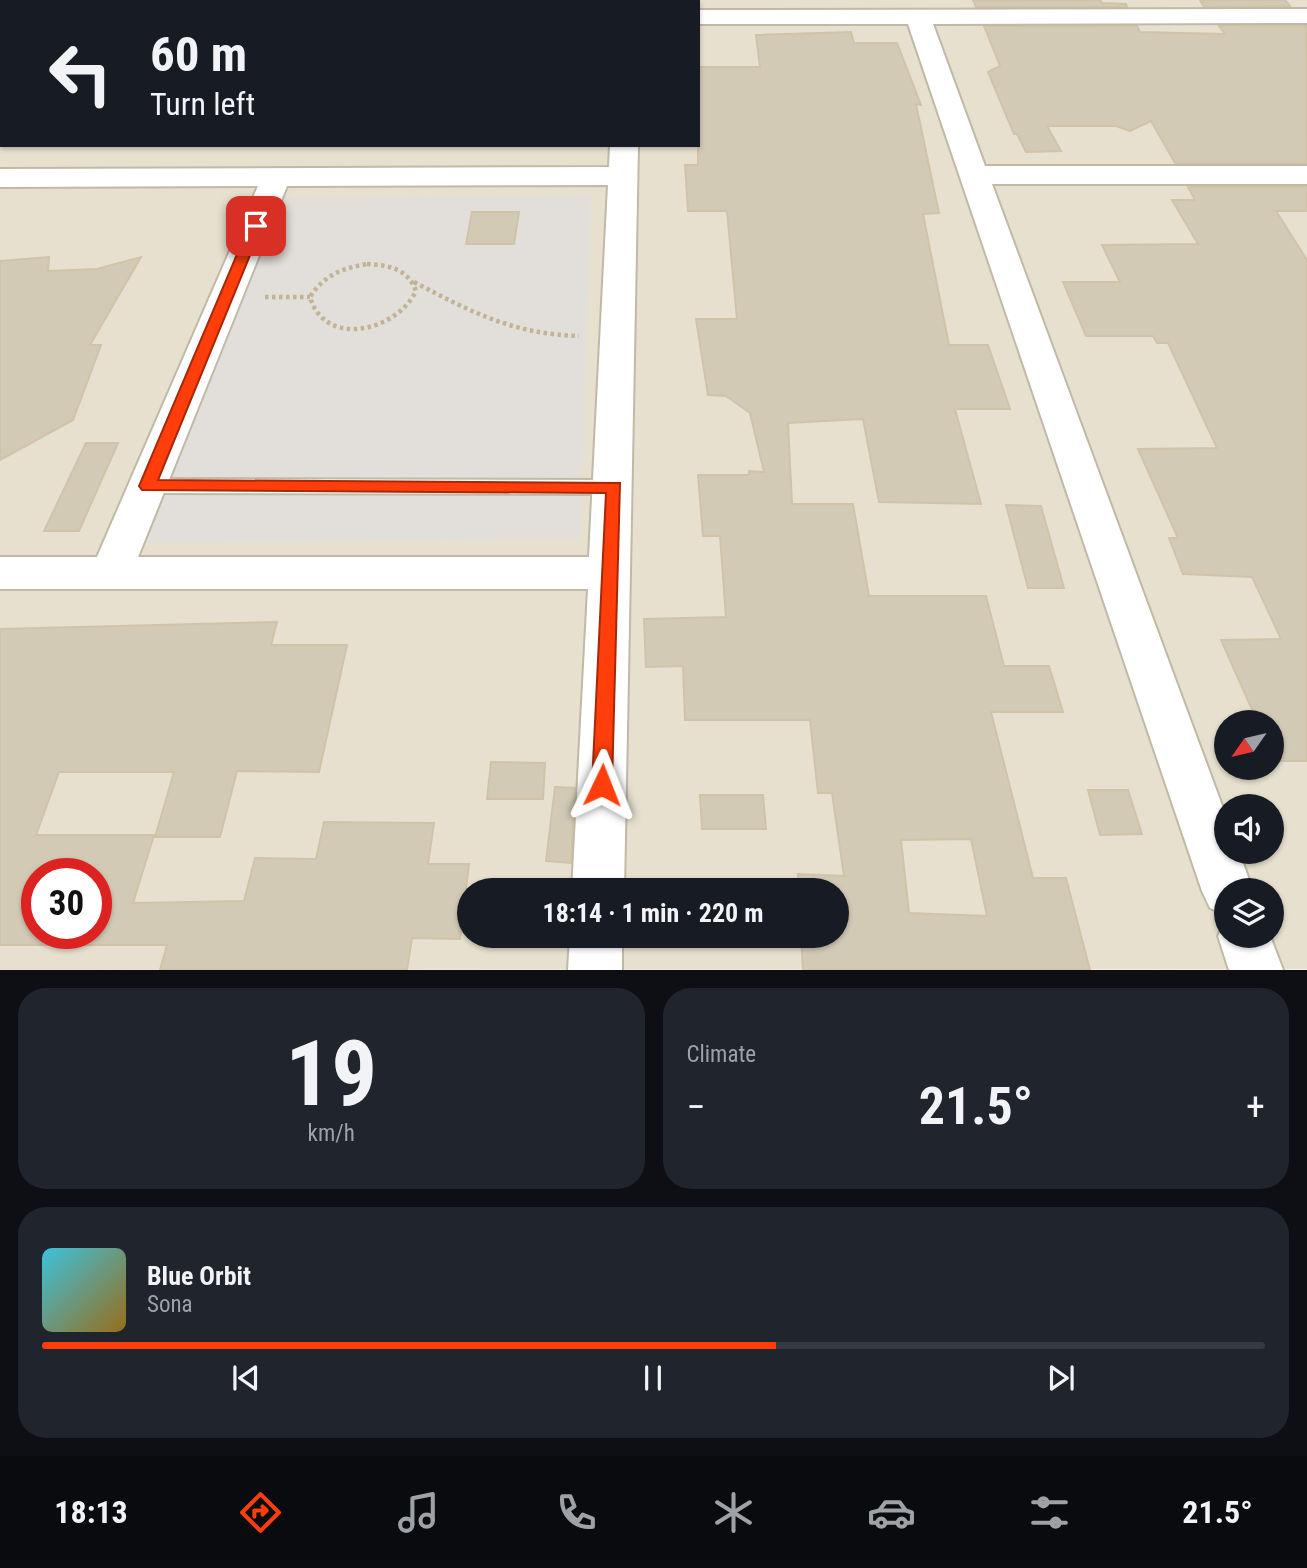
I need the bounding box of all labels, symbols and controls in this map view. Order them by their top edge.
text: 60 m [150,26,247,83]
icon: left [35,28,126,119]
text: Turn left [150,85,255,123]
pin [226,196,286,256]
icon: arrive [237,207,275,245]
north arrow [1214,710,1284,780]
map controls [1214,710,1284,948]
position arrow [565,748,639,822]
button: sound [1214,794,1284,864]
speed limit sign: 30 [21,858,112,949]
button: layers [1214,878,1284,948]
text: 18:14 · 1 min · 220 m [543,898,763,928]
text: 19 [285,1021,377,1127]
text: Climate [687,1041,756,1068]
text: 21.5° [919,1076,1033,1137]
text: − [687,1085,706,1129]
text: + [1246,1085,1265,1129]
text: km/h [308,1120,355,1147]
text: Blue Orbit [147,1261,251,1291]
text: Sona [147,1291,193,1318]
icon: previous [227,1359,265,1397]
icon: pause [634,1359,672,1397]
icon: next [1042,1359,1080,1397]
icon: directions [236,1488,285,1537]
icon: music [394,1488,443,1537]
icon: phone [552,1488,601,1537]
icon: climate [709,1488,758,1537]
icon: car [867,1488,916,1537]
icon: filters [1025,1488,1074,1537]
text: 18:13 [54,1493,128,1531]
text: 21.5° [1182,1493,1253,1531]

